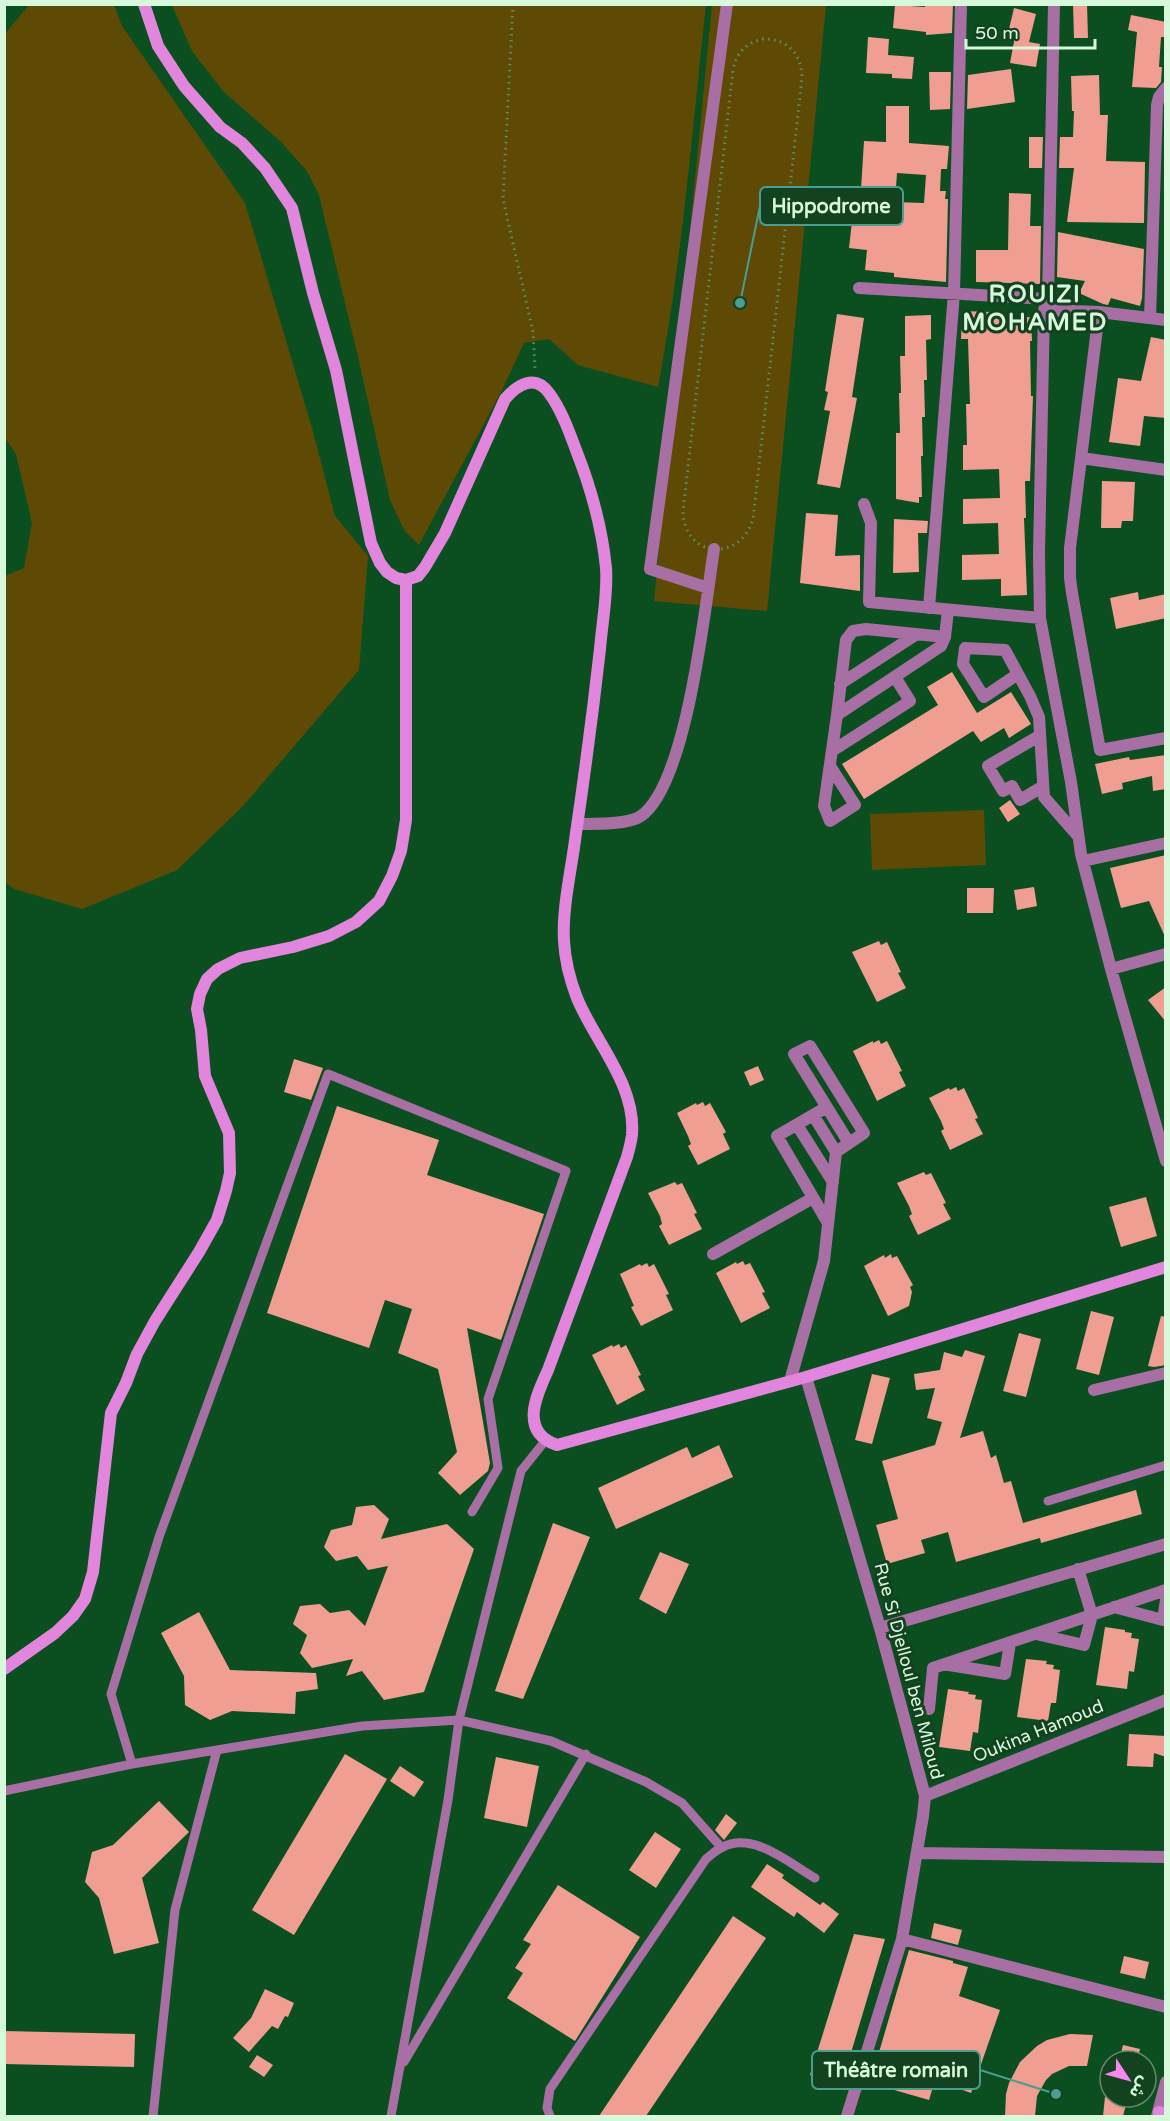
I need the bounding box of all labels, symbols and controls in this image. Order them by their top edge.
scale bar [966,12,1095,50]
text: 50 m [975,22,1019,44]
callout: Hippodrome [760,187,903,225]
text: Hippodrome [771,195,891,219]
district label: ROUIZI MOHAMED [962,280,1108,337]
street label: Rue Si Djelloul ben Miloud [869,1560,949,1782]
street label: Oukina Hamoud [969,1695,1107,1767]
north arrow [1098,2049,1158,2109]
callout: Théâtre romain [812,2051,980,2089]
text: Théâtre romain [823,2059,968,2083]
text: ش [1125,2072,1154,2102]

